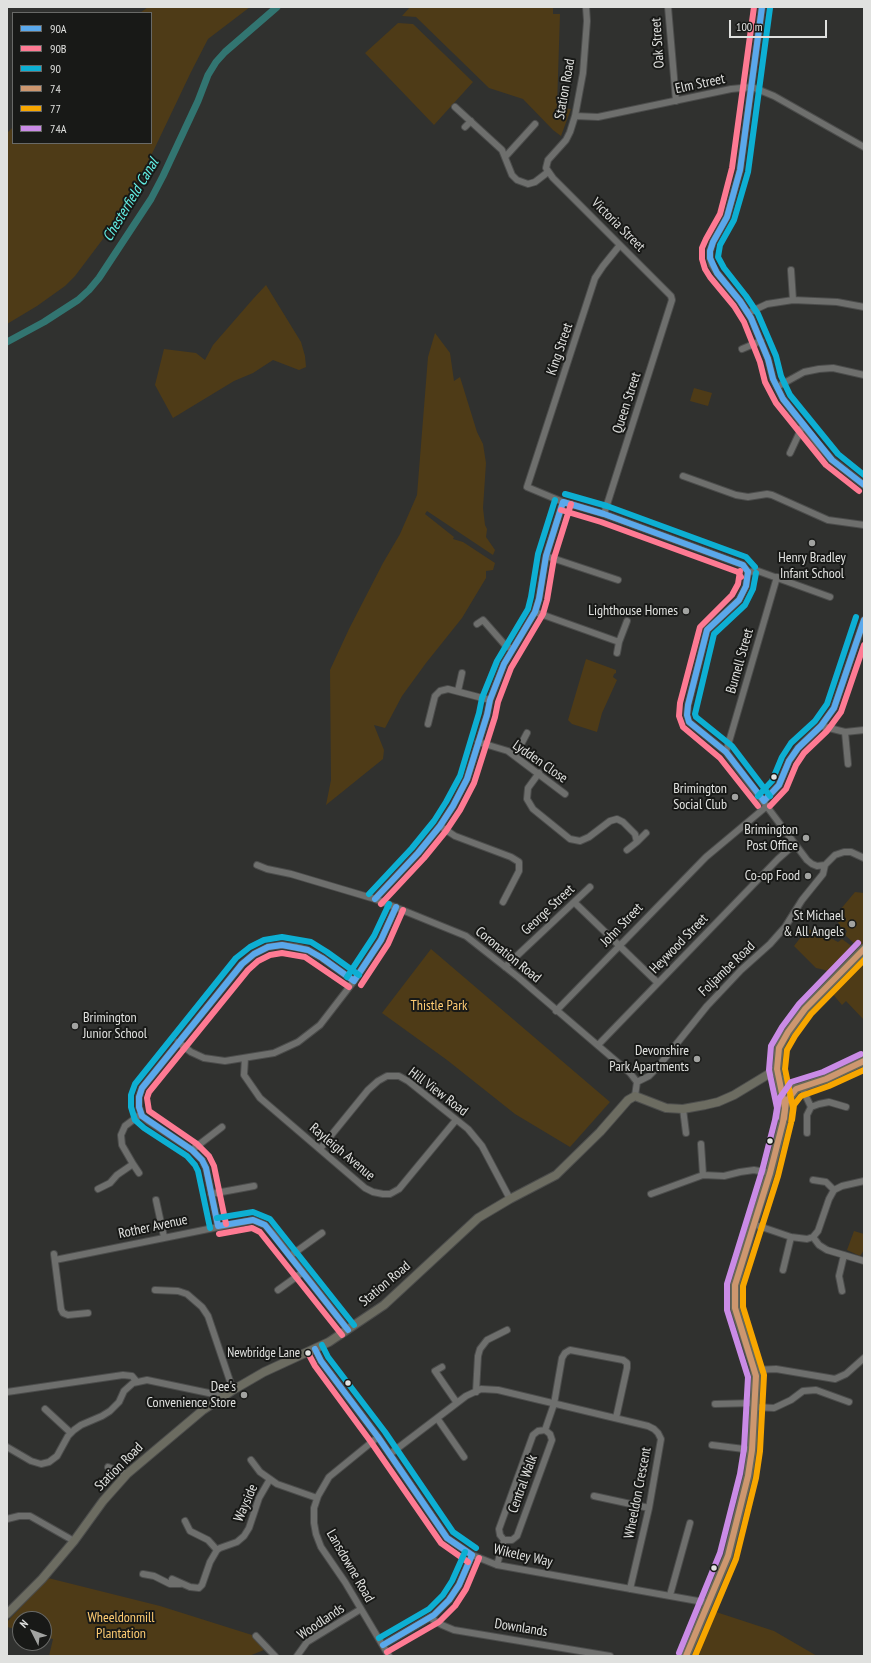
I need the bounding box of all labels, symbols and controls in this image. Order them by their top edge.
legend [12,12,152,144]
scale bar [731,12,829,38]
street label: Oak Street [648,17,668,69]
text: 100 m [736,19,763,34]
text: 90A [50,21,66,36]
text: 90B [50,41,66,56]
street label: Station Road [551,57,579,121]
text: 90 [50,61,61,76]
street label: Elm Street [674,71,726,97]
text: 74 [50,81,61,96]
text: 77 [50,101,61,116]
text: 74A [50,121,66,136]
water label: Chesterfield Canal [99,155,163,245]
street label: Victoria Street [588,195,648,255]
street label: King Street [543,321,577,377]
street label: Queen Street [609,370,645,436]
marker: Henry Bradley Infant School [807,538,817,548]
place label: Henry Bradley Infant School [778,550,846,582]
place label: Lighthouse Homes [588,603,678,619]
marker: Lighthouse Homes [681,606,691,616]
street label: Burnell Street [723,627,757,695]
street label: Lydden Close [509,737,571,787]
unlabelled marker [769,772,779,782]
place label: Brimington Social Club [673,781,727,814]
marker: Brimington Social Club [730,792,740,802]
place label: Brimington Post Office [744,822,798,854]
marker: Brimington Post Office [801,833,811,843]
place label: Co-op Food [745,868,800,884]
marker: Co-op Food [803,871,813,881]
street label: George Street [518,881,578,939]
street label: John Street [597,900,647,950]
place label: St Michael & All Angels [783,908,844,940]
street label: Heywood Street [646,911,712,977]
marker: St Michael & All Angels [847,919,857,929]
street label: Coronation Road [472,923,544,987]
street label: Foljambe Road [695,938,759,1000]
park label: Thistle Park [411,998,467,1014]
place label: Brimington Junior School [83,1010,147,1042]
marker: Brimington Junior School [70,1021,80,1031]
place label: Devonshire Park Apartments [609,1043,689,1076]
marker: Devonshire Park Apartments [692,1054,702,1064]
street label: Hill View Road [405,1064,471,1120]
street label: Rayleigh Avenue [306,1120,378,1184]
unlabelled marker [765,1136,775,1146]
street label: Rother Avenue [117,1211,189,1243]
street label: Station Road [356,1258,414,1310]
place label: Newbridge Lane [227,1345,300,1361]
marker: Newbridge Lane [303,1348,313,1358]
unlabelled marker [343,1378,353,1388]
place label: Dee's Convenience Store [147,1379,236,1412]
marker: Dee's Convenience Store [239,1390,249,1400]
street label: Station Road [91,1439,147,1495]
street label: Wheeldon Crescent [621,1446,655,1540]
street label: Central Walk [505,1453,541,1515]
street label: Wayside [230,1482,262,1524]
street label: Lansdowne Road [322,1527,378,1605]
street label: Wikeley Way [492,1541,554,1571]
unlabelled marker [709,1563,719,1573]
street label: Woodlands [294,1600,348,1644]
park label: Wheeldonmill Plantation [87,1610,155,1642]
north arrow [12,1611,52,1651]
street label: Downlands [493,1616,549,1640]
text: N [17,1617,31,1631]

